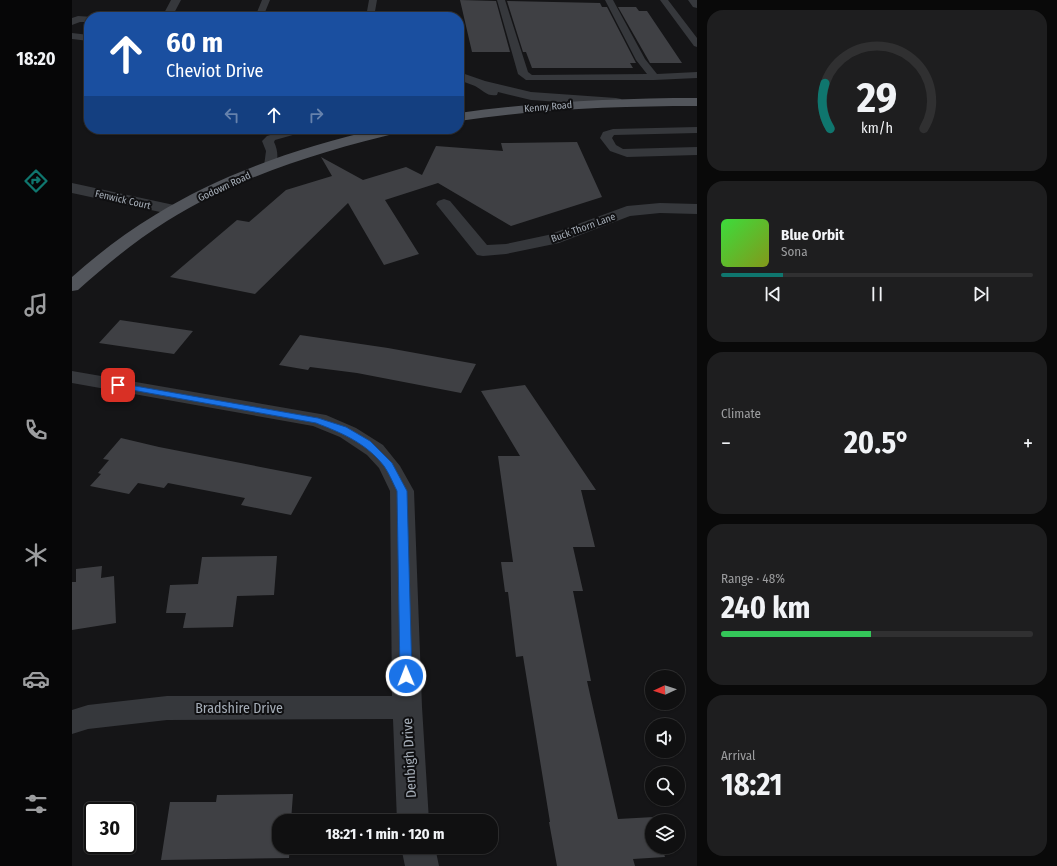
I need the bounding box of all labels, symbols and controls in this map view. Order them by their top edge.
text: 60 m [166,26,223,59]
icon: ahead [100,28,152,80]
text: 18:20 [16,48,56,70]
text: Cheviot Drive [166,60,264,82]
text: 29 [856,72,897,122]
street label: Kenny Road [524,99,573,115]
icon: left [221,104,243,126]
icon: ahead [263,104,285,126]
icon: right [305,104,327,126]
text: km/h [861,119,893,136]
icon: directions [22,167,50,195]
street label: Godown Road [196,170,253,204]
street label: Fenwick Court [94,188,152,212]
street label: Buck Thorn Lane [549,211,617,245]
text: Blue Orbit [781,226,844,244]
text: Sona [781,244,808,259]
icon: previous [762,283,784,305]
icon: pause [866,283,888,305]
icon: next [970,283,992,305]
icon: music [22,291,50,319]
pin [101,368,135,402]
icon: arrive [107,374,129,396]
text: Climate [721,406,761,421]
icon: phone [22,416,50,444]
text: 20.5° [844,425,910,461]
text: − [721,430,731,457]
text: + [1023,430,1033,457]
icon: climate [22,541,50,569]
text: Range · 48% [721,571,785,586]
text: 240 km [721,590,811,626]
position arrow [385,655,427,697]
icon: car [22,665,50,693]
north arrow [645,670,685,710]
map controls [645,670,685,854]
street label: Bradshire Drive [195,700,283,717]
street label: Denbigh Drive [399,717,420,799]
button: sound [645,718,685,758]
text: Arrival [721,748,755,763]
button: search [645,766,685,806]
text: 18:21 [721,767,782,803]
icon: filters [22,790,50,818]
speed limit sign: 30 [84,802,136,854]
button: layers [645,814,685,854]
text: 18:21 · 1 min · 120 m [326,825,444,843]

